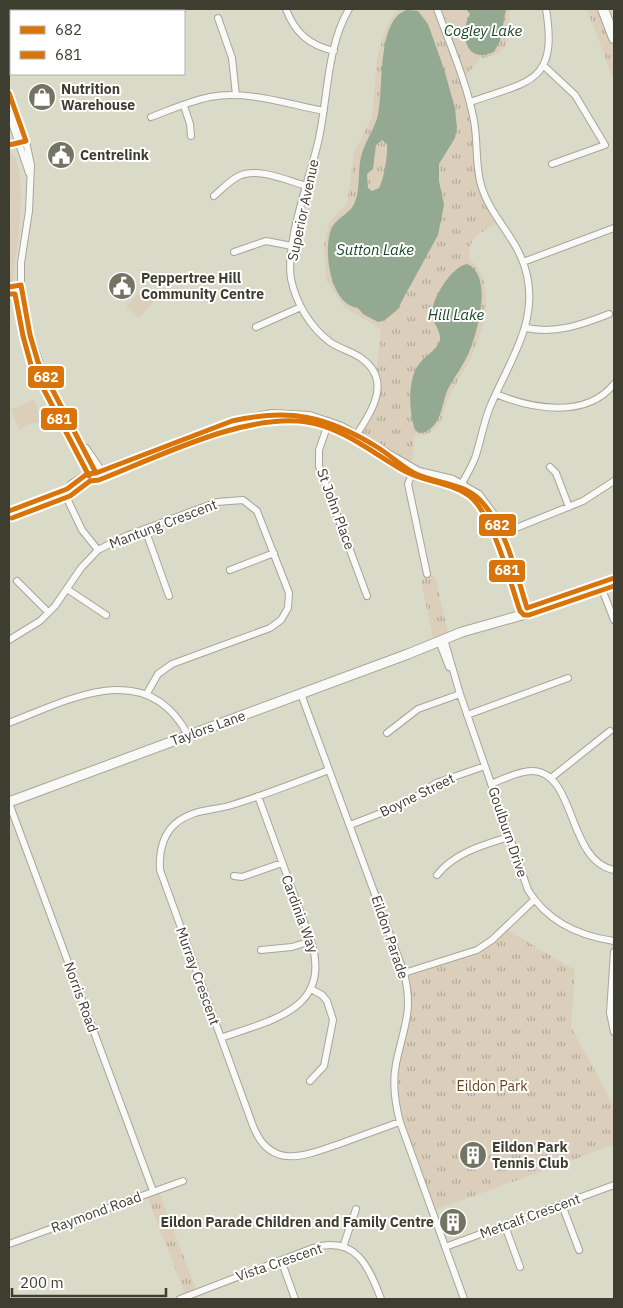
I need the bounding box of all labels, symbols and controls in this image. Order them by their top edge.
legend [10,10,185,75]
text: 682 [55,20,82,39]
water label: Cogley Lake [444,21,522,40]
text: 681 [55,45,82,64]
place label: Nutrition Warehouse [61,80,135,114]
shop icon: Nutrition Warehouse [27,82,57,112]
public building icon: Centrelink [46,140,76,170]
place label: Centrelink [80,146,150,164]
street label: Superior Avenue [283,157,323,263]
water label: Sutton Lake [336,240,414,259]
place label: Peppertree Hill Community Centre [141,269,264,303]
public building icon: Peppertree Hill Community Centre [107,271,137,301]
water label: Hill Lake [428,305,485,324]
line badge: 682 [27,365,65,389]
text: 682 [33,368,59,386]
line badge: 681 [40,407,78,431]
text: 681 [46,410,72,428]
street label: St John Place [313,466,359,552]
street label: Mantung Crescent [107,495,220,553]
line badge: 682 [478,513,517,537]
text: 682 [484,516,510,534]
line badge: 681 [488,559,526,583]
text: 681 [494,561,520,579]
street label: Taylors Lane [168,706,248,750]
street label: Boyne Street [377,769,458,821]
street label: Goulburn Drive [484,784,532,880]
street label: Cardinia Way [278,872,322,956]
street label: Eildon Parade [367,893,413,981]
street label: Murray Crescent [172,925,224,1028]
street label: Norris Road [60,959,102,1035]
park label: Eildon Park [456,1077,528,1095]
place label: Eildon Park Tennis Club [492,1138,568,1172]
building icon: Eildon Park Tennis Club [458,1140,488,1170]
street label: Raymond Road [48,1187,144,1237]
street label: Metcalf Crescent [477,1189,583,1243]
building icon: Eildon Parade Children and Family Centre [438,1207,468,1237]
place label: Eildon Parade Children and Family Centre [161,1213,434,1231]
street label: Vista Crescent [233,1239,325,1285]
scale bar [12,1266,166,1298]
text: 200 m [20,1273,64,1292]

